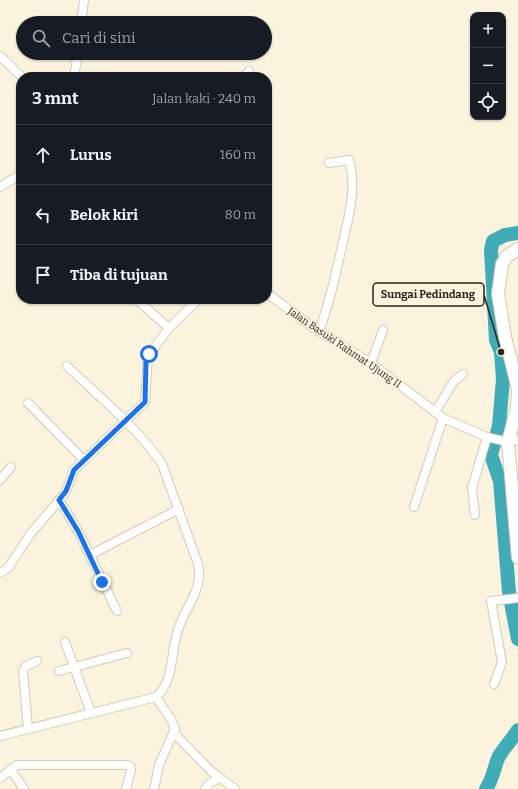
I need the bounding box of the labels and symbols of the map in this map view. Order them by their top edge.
callout: Sungai Pedindang [373,283,484,306]
text: Sungai Pedindang [381,288,476,301]
street label: Jalan Basuki Rahmat Ujung II [285,305,404,391]
route start [140,345,158,363]
route end [93,573,111,591]

